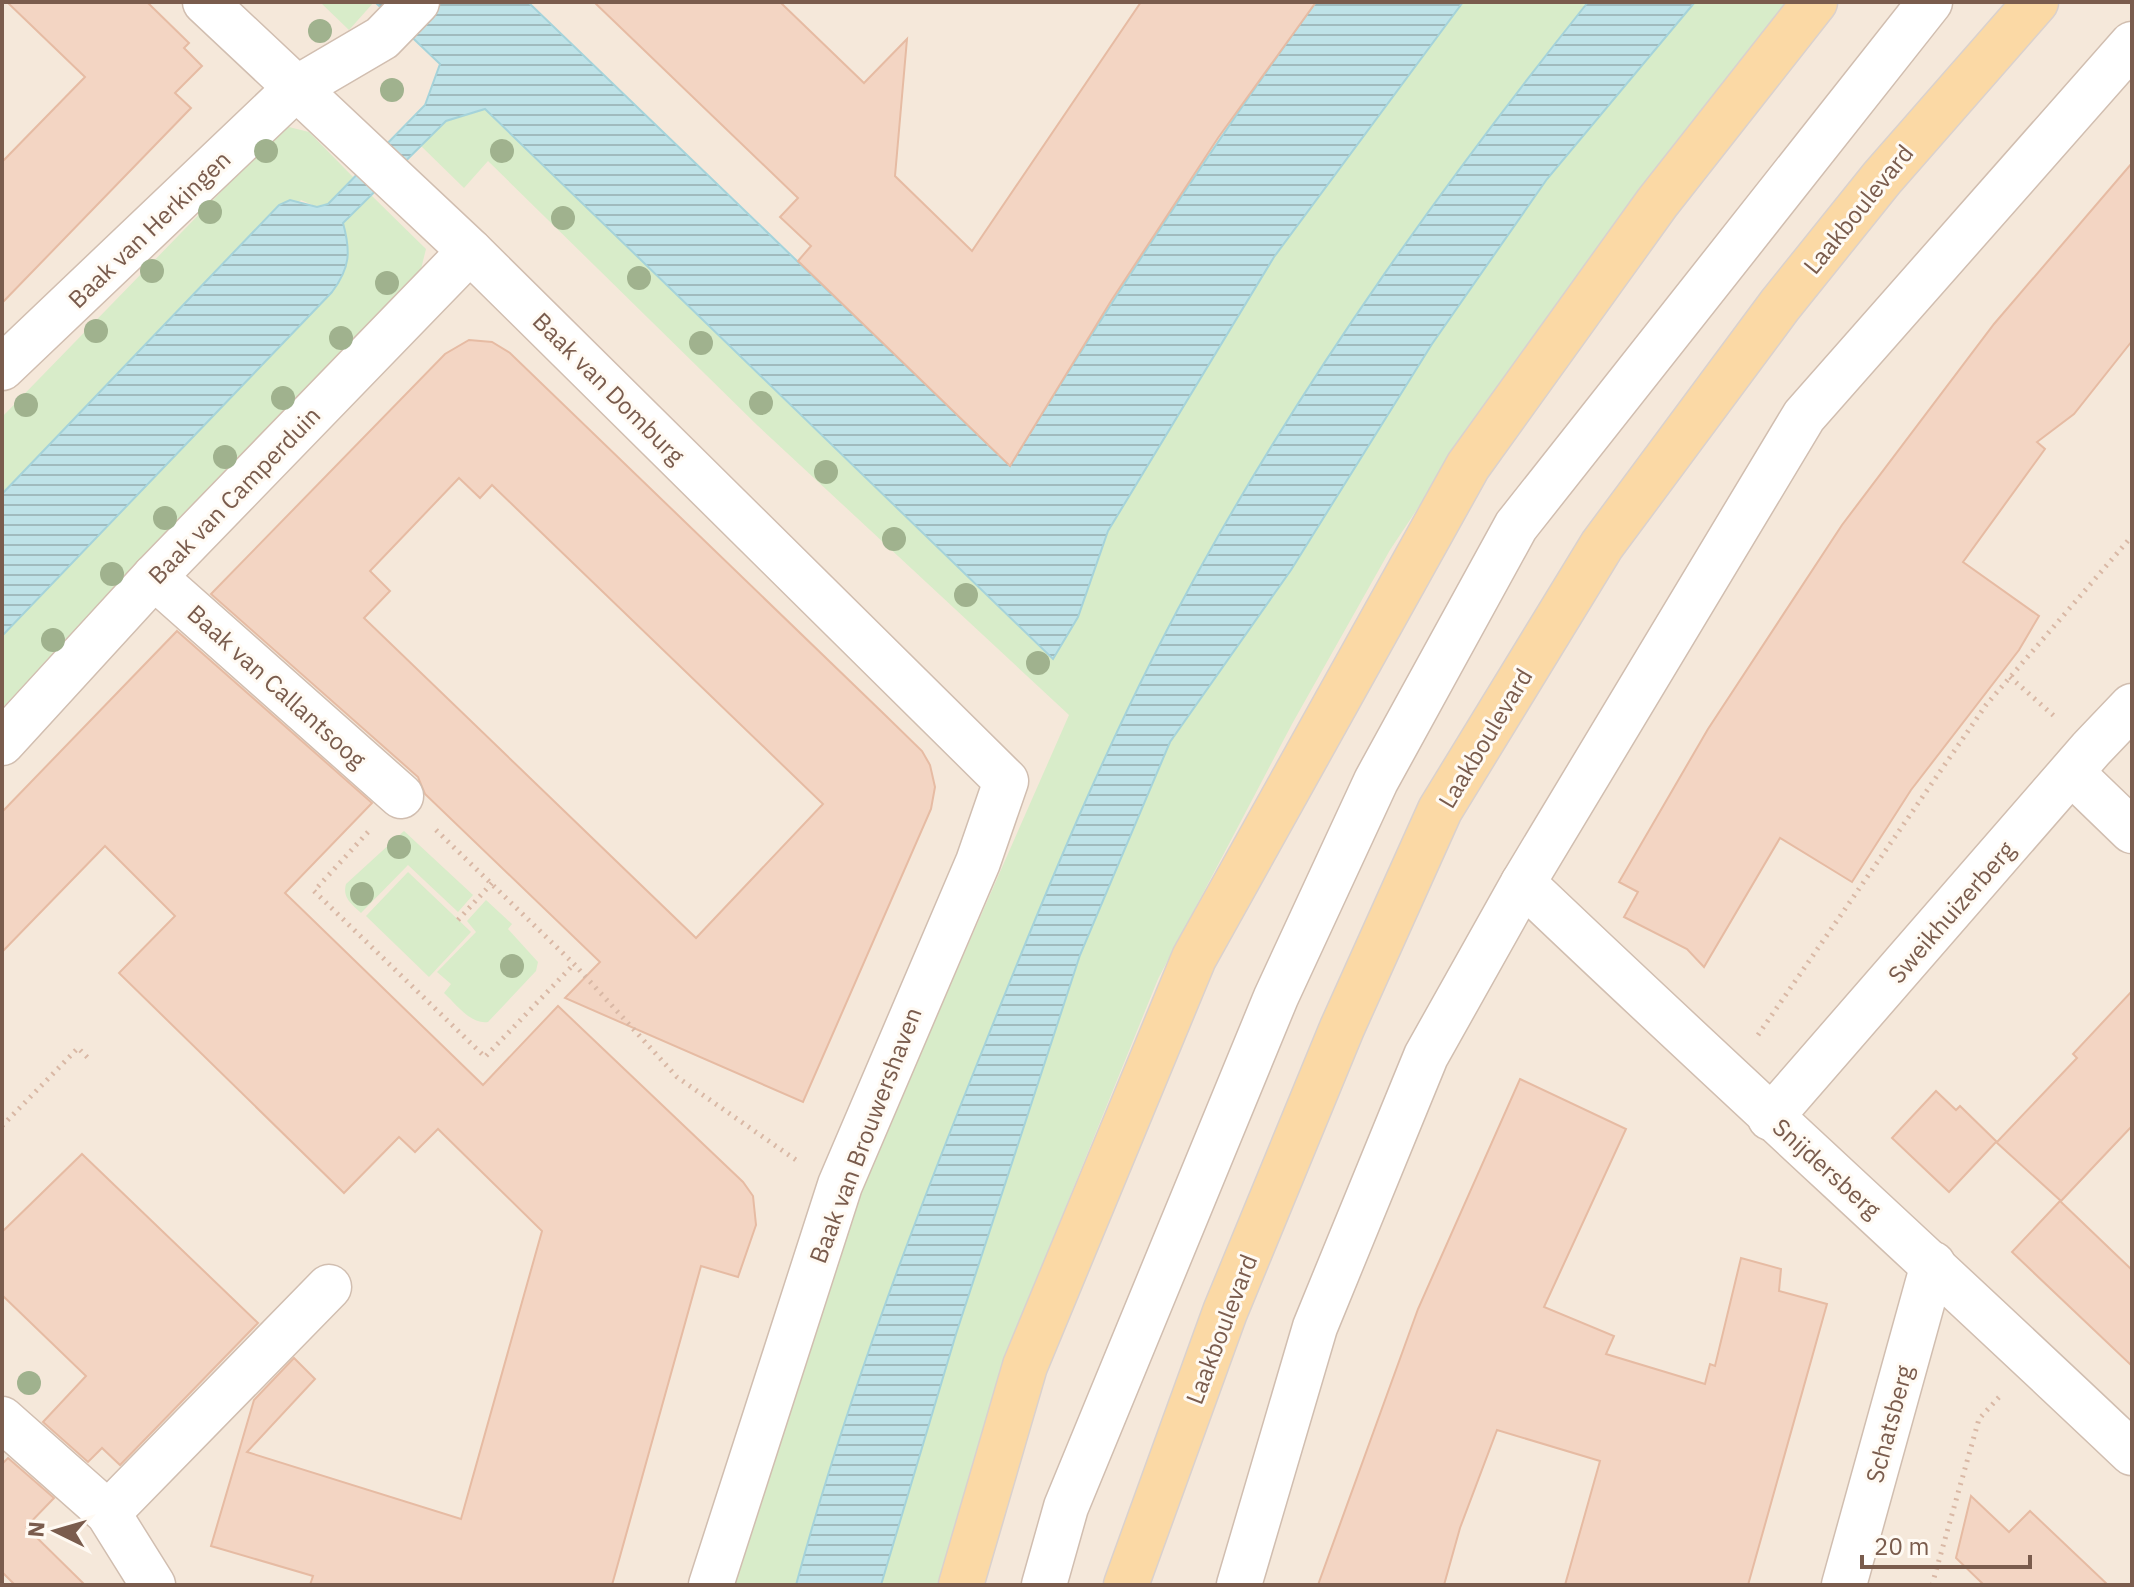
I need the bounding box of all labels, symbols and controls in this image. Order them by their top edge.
street label: Laakboulevard [1796,138,1920,280]
street label: Baak van Herkingen [61,143,237,315]
street label: Baak van Domburg [526,305,692,471]
street label: Baak van Camperduin [141,399,327,591]
street label: Baak van Callantsoog [181,597,373,775]
street label: Laakboulevard [1431,662,1539,814]
street label: Sweikhuizerberg [1880,834,2022,990]
street label: Baak van Brouwershaven [801,1003,929,1267]
street label: Snijdersberg [1766,1111,1888,1225]
street label: Laakboulevard [1178,1250,1264,1408]
street label: Schatsberg [1858,1361,1920,1486]
north arrow [16,1491,96,1571]
scale bar [1862,1519,2030,1569]
text: N [20,1520,51,1538]
text: 20 m [1874,1530,1929,1562]

